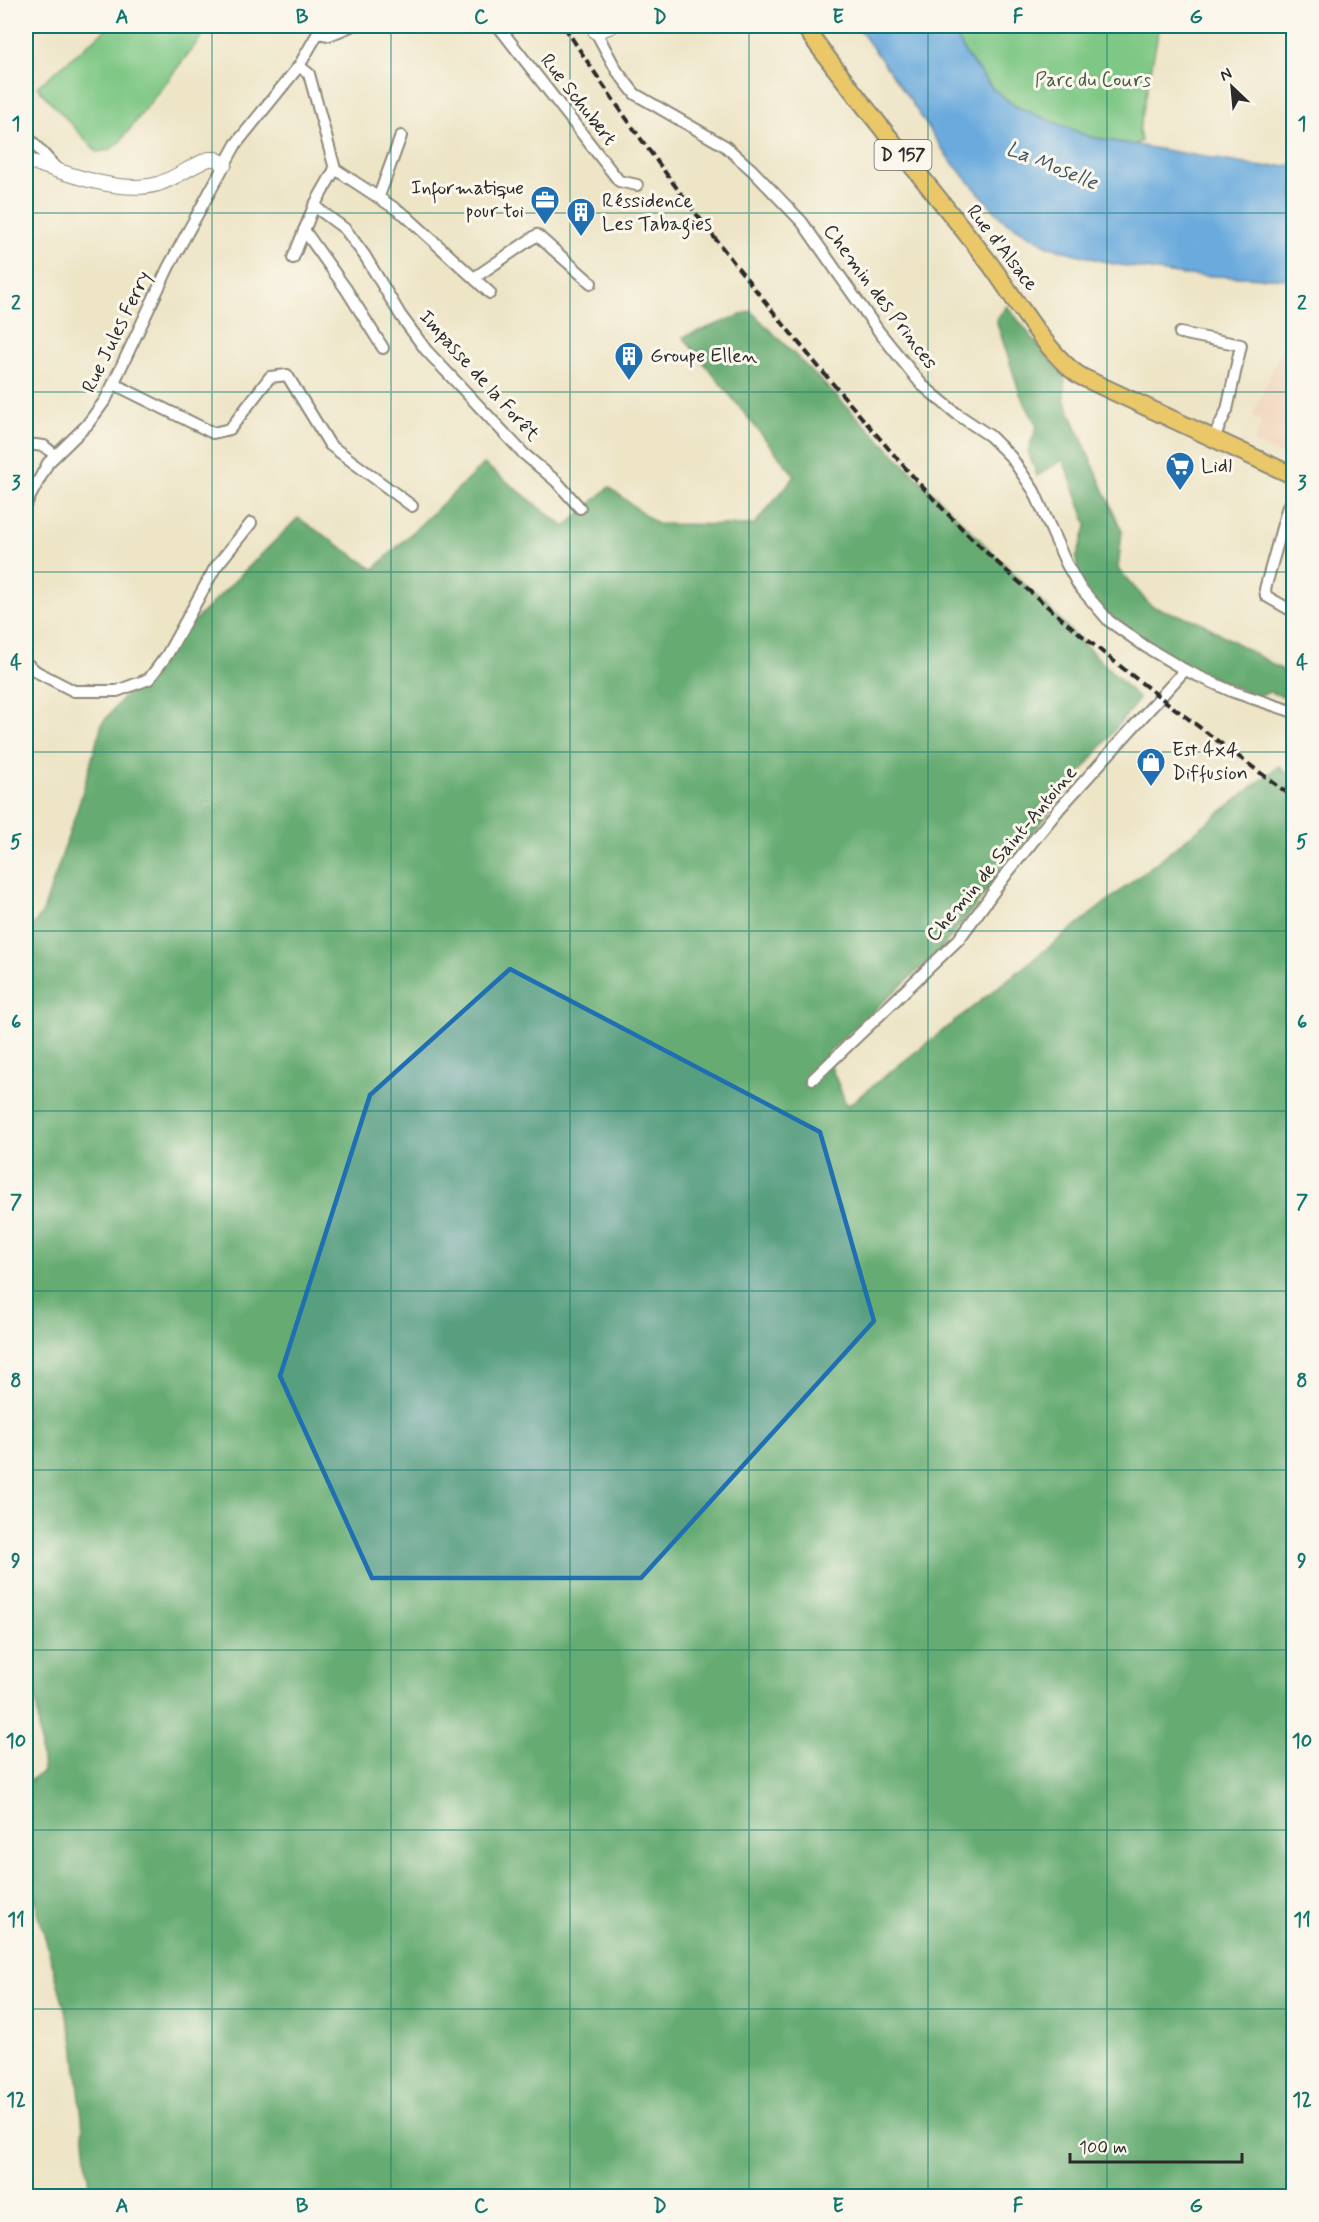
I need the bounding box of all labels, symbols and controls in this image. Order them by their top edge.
text: A [115,4,129,31]
text: B [296,4,309,31]
text: C [474,4,489,31]
text: D [653,4,667,31]
text: E [832,4,844,31]
text: F [1013,4,1024,31]
text: G [1189,4,1203,31]
street label: Rue Schubert [533,48,623,152]
north arrow [1202,57,1262,117]
text: N [1217,63,1235,87]
park label: Parc du Cours [1035,67,1151,94]
text: 1 [12,111,20,138]
text: 1 [1298,111,1306,138]
water label: La Moselle [1002,135,1103,197]
road number: D 157 [874,140,932,170]
place label: Informatique pour toi [411,175,524,225]
office icon: Informatique pour toi [529,184,561,226]
place label: Réssidence Les Tabagies [602,188,712,240]
building icon: Réssidence Les Tabagies [565,196,597,238]
street label: Rue d'Alsace [960,199,1044,297]
street label: Chemin des Princes [816,219,944,375]
street label: Rue Jules Ferry [76,267,158,397]
text: 2 [11,290,21,317]
text: 2 [1297,290,1307,317]
street label: Impasse de la Forêt [413,304,546,448]
building icon: Groupe Ellen [613,340,645,382]
place label: Groupe Ellen [650,343,758,370]
supermarket icon: Lidl [1164,450,1196,492]
place label: Lidl [1201,453,1232,480]
text: 3 [11,470,21,497]
text: 3 [1297,470,1307,497]
text: 4 [10,650,22,677]
text: 4 [1296,650,1308,677]
place label: Est 4x4 Diffusion [1172,737,1248,787]
shop icon: Est 4x4 Diffusion [1135,746,1167,788]
street label: Chemin de Saint-Antoine [920,760,1084,948]
text: 5 [10,829,22,856]
text: 5 [1296,829,1308,856]
text: 6 [11,1009,21,1036]
text: 6 [1297,1009,1307,1036]
text: 7 [10,1189,22,1216]
text: 7 [1296,1189,1308,1216]
text: 8 [10,1368,22,1395]
text: 8 [1296,1368,1308,1395]
text: 9 [11,1548,21,1575]
text: 9 [1297,1548,1307,1575]
text: 10 [6,1728,26,1755]
text: 10 [1292,1728,1312,1755]
text: 11 [7,1907,25,1934]
text: 11 [1293,1907,1311,1934]
text: 12 [6,2087,26,2114]
text: 12 [1292,2087,1312,2114]
scale bar [1070,2126,1242,2164]
text: 100 m [1079,2136,1127,2160]
text: A [115,2193,129,2220]
text: B [296,2193,309,2220]
text: C [474,2193,489,2220]
text: D [653,2193,667,2220]
text: E [832,2193,844,2220]
text: F [1013,2193,1024,2220]
text: G [1189,2193,1203,2220]

